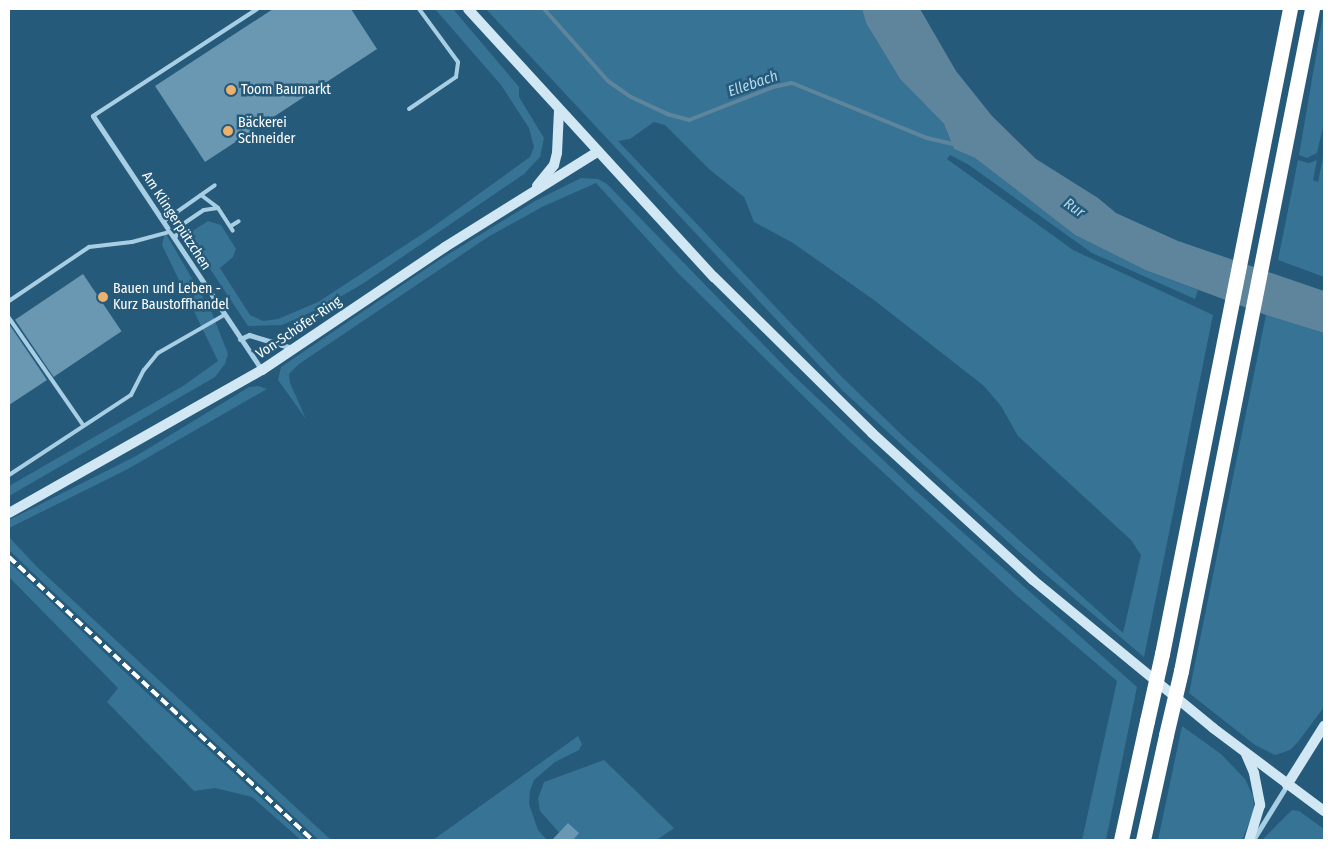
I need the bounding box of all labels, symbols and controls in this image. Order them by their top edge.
water label: Ellebach [726,67,780,101]
place label: Toom Baumarkt [241,82,331,98]
marker: Toom Baumarkt [225,84,237,96]
place label: Bäckerei Schneider [238,115,295,148]
marker: Bäckerei Schneider [222,125,234,137]
street label: Am Klingerpützchen [138,169,214,273]
water label: Rur [1060,195,1088,221]
place label: Bauen und Leben - Kurz Baustoffhandel [113,281,229,314]
marker: Bauen und Leben - Kurz Baustoffhandel [97,291,109,303]
street label: Von-Schöfer-Ring [253,293,345,363]

